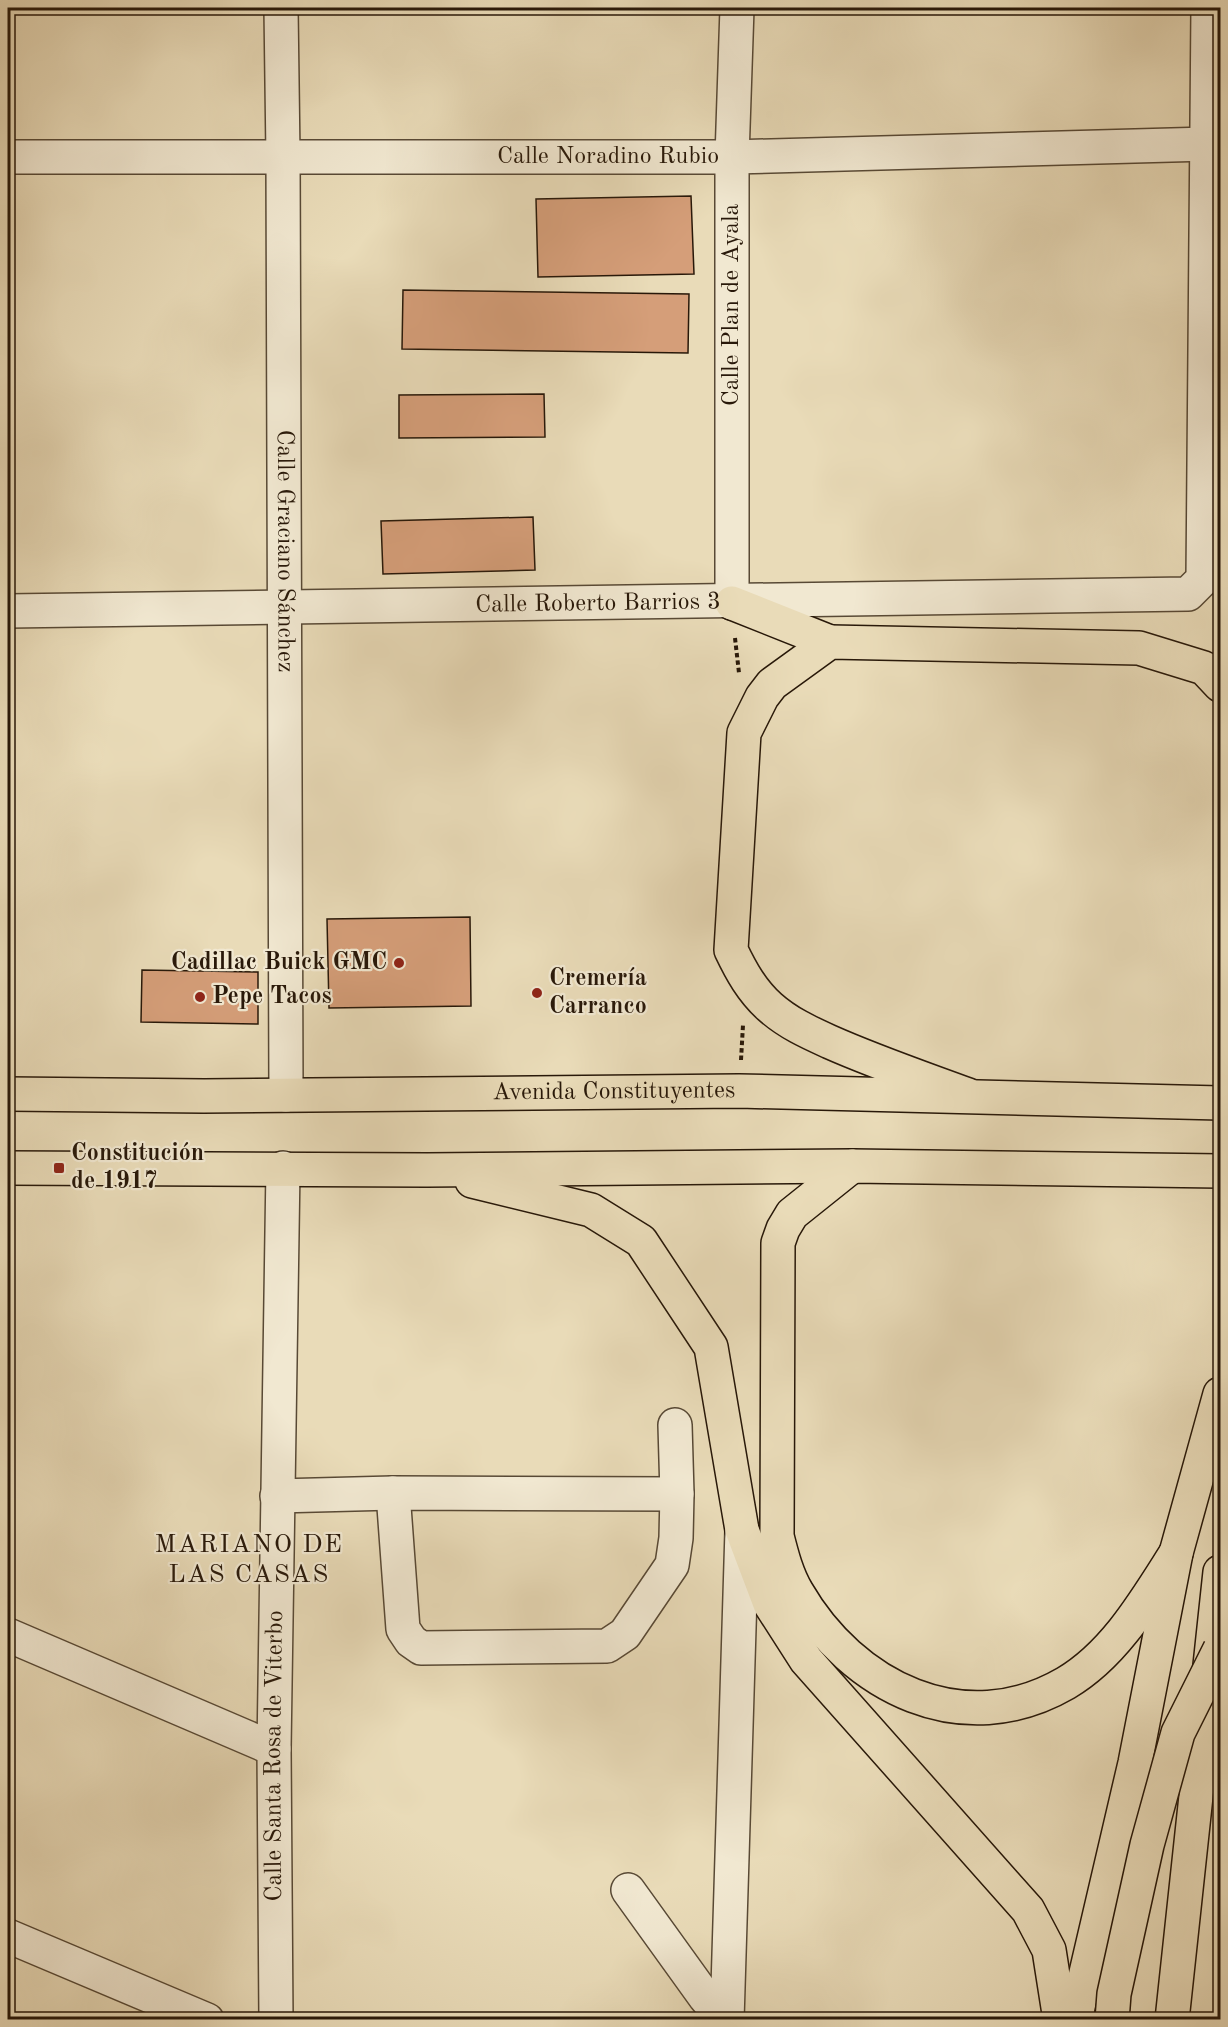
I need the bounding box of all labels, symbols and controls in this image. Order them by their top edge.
street label: Calle Noradino Rubio [497,145,719,169]
street label: Calle Plan de Ayala [720,204,744,406]
street label: Calle Graciano Sánchez [272,429,297,673]
street label: Calle Roberto Barrios 3 [475,590,721,618]
place label: Cadillac Buick GMC [171,951,387,975]
marker: Cadillac Buick GMC [392,956,406,970]
place label: Cremería Carranco [549,967,647,1019]
place label: Pepe Tacos [212,985,332,1009]
marker: Cremería Carranco [530,986,544,1000]
marker: Pepe Tacos [193,990,207,1004]
street label: Avenida Constituyentes [492,1079,736,1105]
place label: Constitución de 1917 [71,1142,204,1194]
marker: Constitución de 1917 [52,1161,66,1175]
district label: MARIANO DE LAS CASAS [154,1532,344,1588]
street label: Calle Santa Rosa de Viterbo [262,1610,288,1902]

